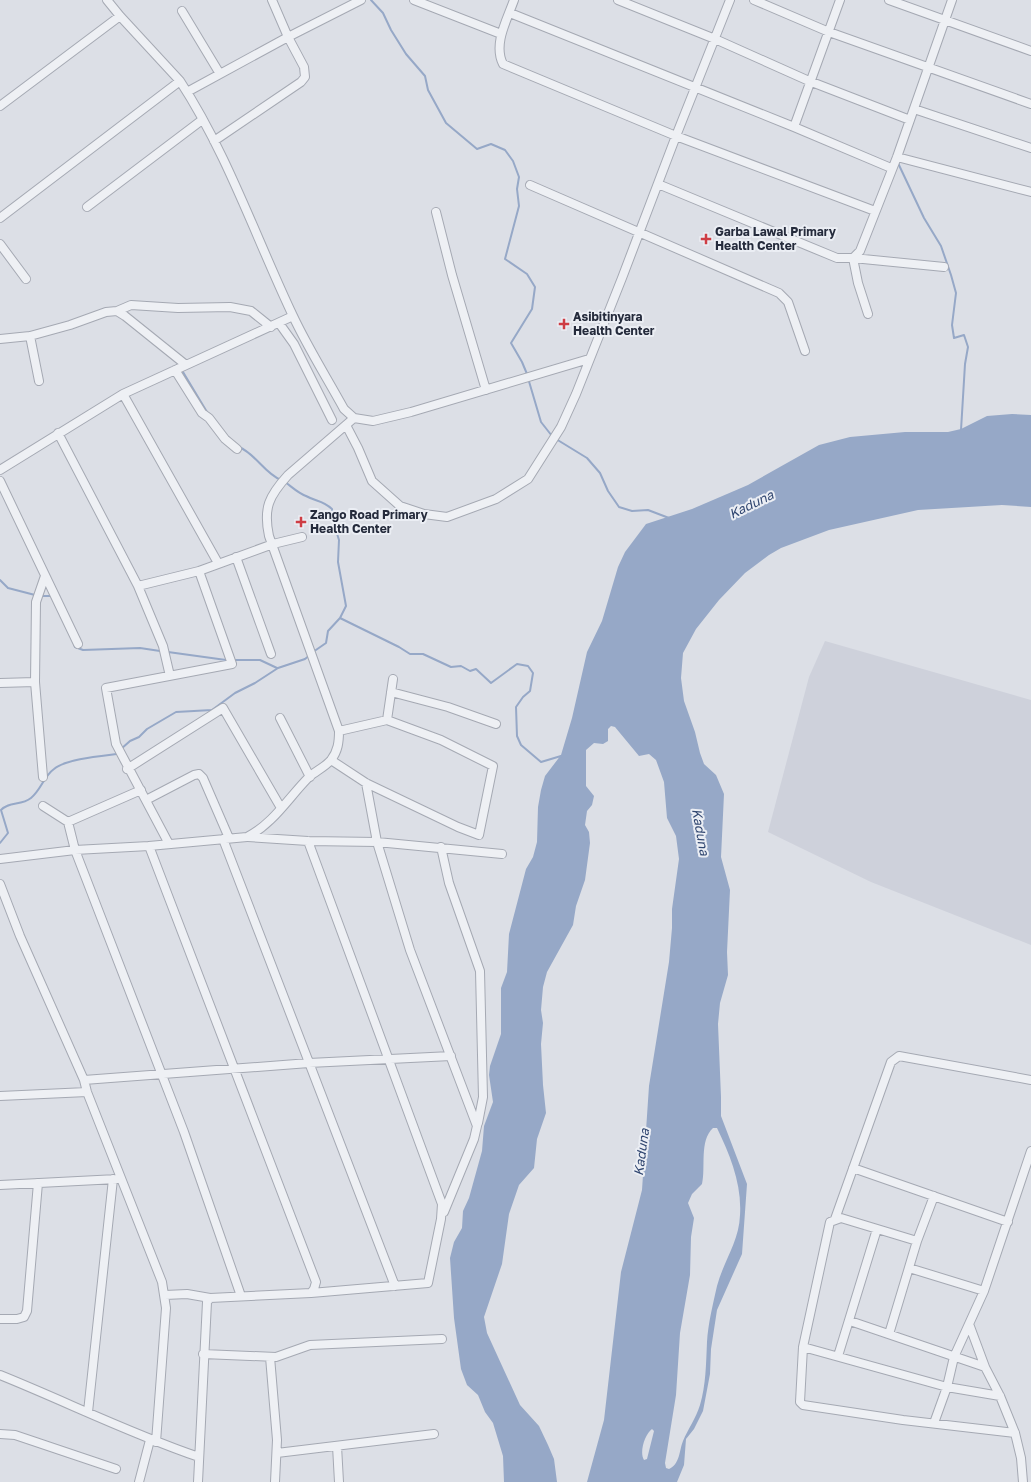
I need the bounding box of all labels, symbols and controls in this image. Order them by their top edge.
place label: Garba Lawal Primary Health Center [715,224,837,253]
marker: Garba Lawal Primary Health Center [700,233,712,245]
place label: Asibitinyara Health Center [573,309,655,338]
marker: Asibitinyara Health Center [558,318,570,330]
water label: Kaduna [726,486,776,522]
place label: Zango Road Primary Health Center [310,507,429,536]
marker: Zango Road Primary Health Center [295,516,307,528]
water label: Kaduna [689,807,713,857]
water label: Kaduna [630,1127,652,1177]

